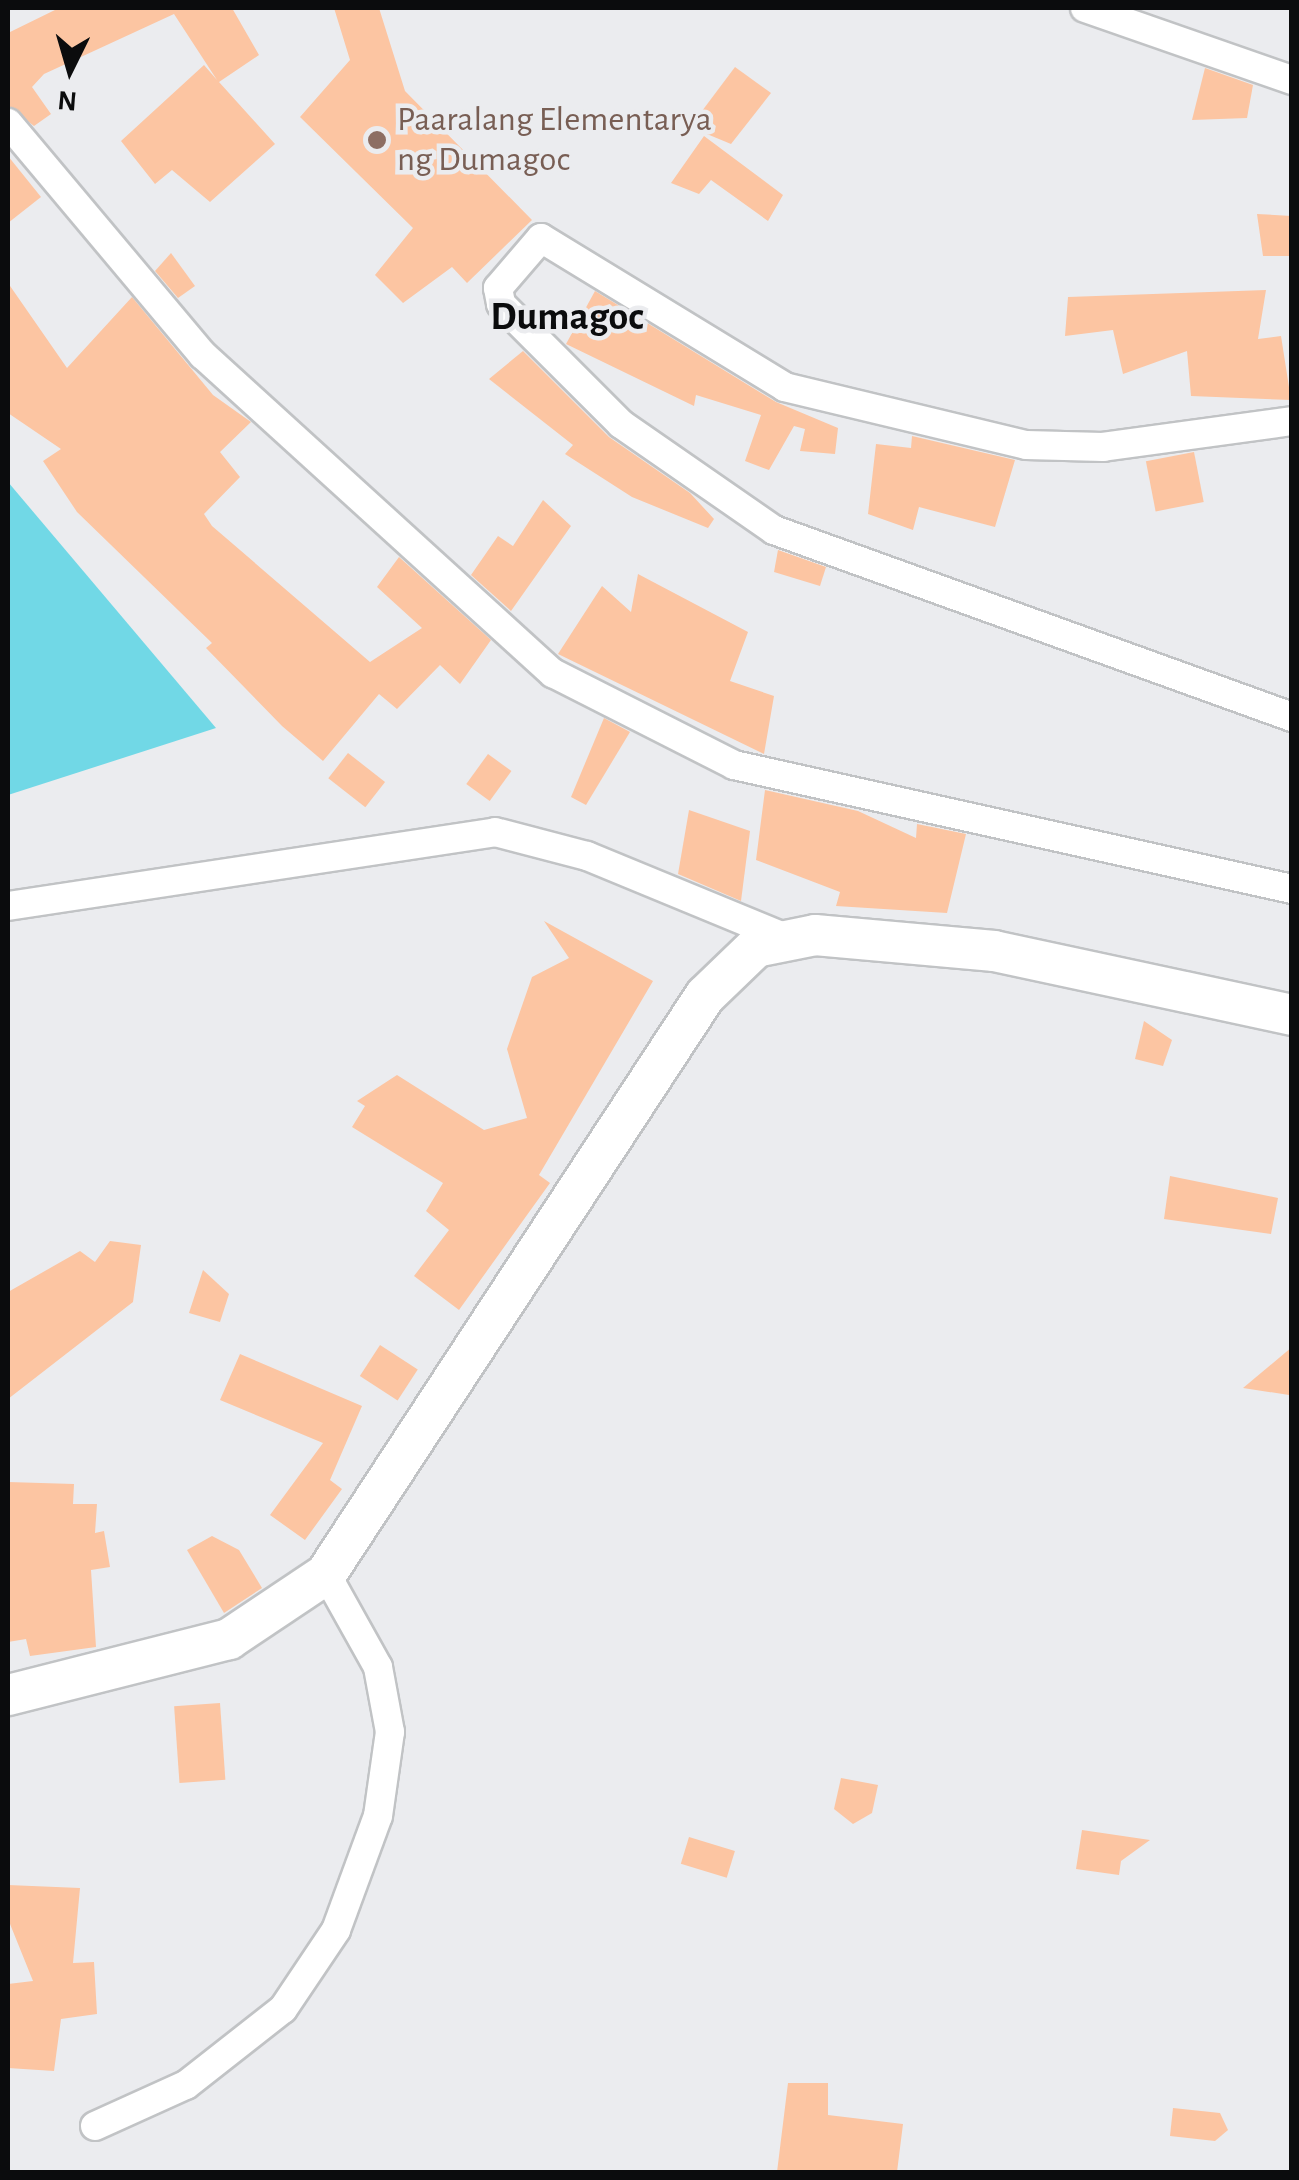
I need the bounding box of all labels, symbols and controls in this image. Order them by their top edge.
north arrow [20,20,120,120]
text: N [56,85,78,115]
place label: Paaralang Elementarya ng Dumagoc [397,99,712,181]
marker: Paaralang Elementarya ng Dumagoc [366,129,388,151]
district label: Dumagoc [490,293,644,341]

